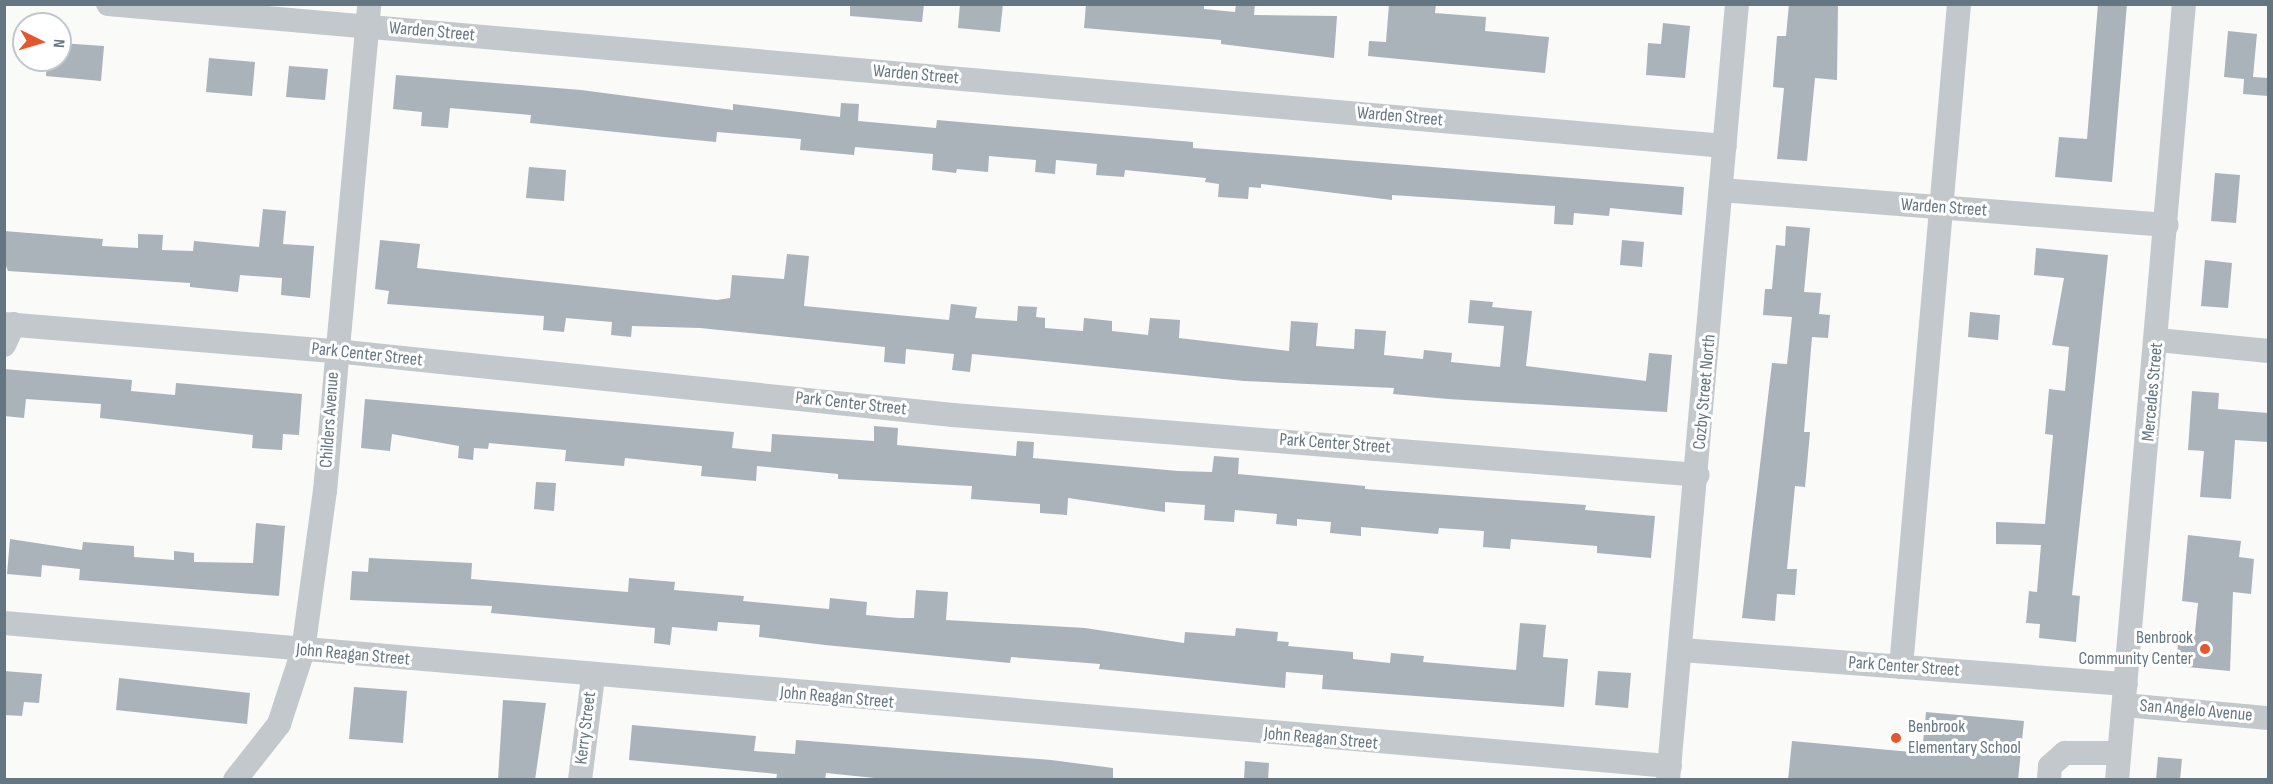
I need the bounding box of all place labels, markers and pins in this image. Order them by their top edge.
place label: Benbrook Community Center [2079,628,2193,670]
marker: Benbrook Community Center [2198,642,2212,656]
place label: Benbrook Elementary School [1908,717,2021,760]
marker: Benbrook Elementary School [1889,731,1903,745]

